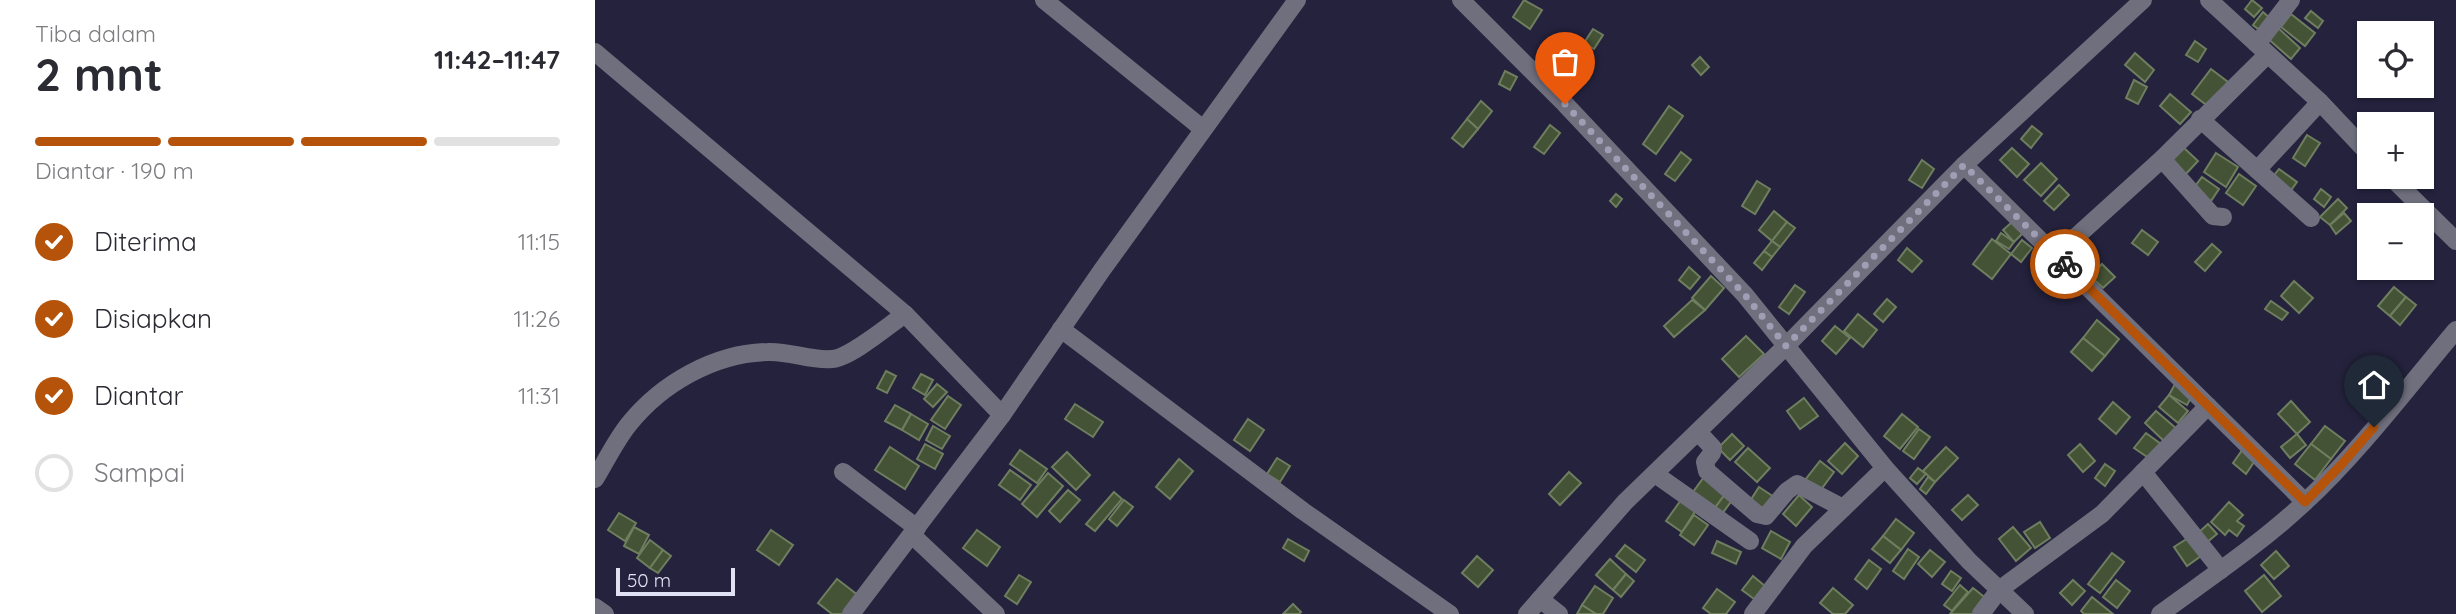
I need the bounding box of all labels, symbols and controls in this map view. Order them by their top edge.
text: Tiba dalam [35,19,156,48]
map controls [2357,21,2434,280]
button: locate [2357,21,2434,98]
pin [1535,32,1595,104]
text: 11:42–11:47 [434,43,560,76]
icon: bag [1546,43,1584,81]
text: 2 mnt [35,45,163,103]
button: + [2357,112,2434,189]
text: Diantar · 190 m [35,156,194,185]
button: − [2357,203,2434,280]
icon: check [35,223,73,261]
text: Diterima [94,225,197,258]
text: 11:15 [518,227,560,256]
courier [2030,229,2100,299]
icon: bike [2046,245,2084,283]
icon: check [35,300,73,338]
text: Disiapkan [94,302,212,335]
text: 11:26 [514,304,560,333]
pin [2344,355,2404,427]
icon: home [2355,366,2393,404]
icon: check [35,377,73,415]
text: Diantar [94,379,184,412]
text: 11:31 [518,381,560,410]
text: Sampai [94,456,185,489]
scale bar [616,565,735,597]
text: 50 m [627,568,671,592]

